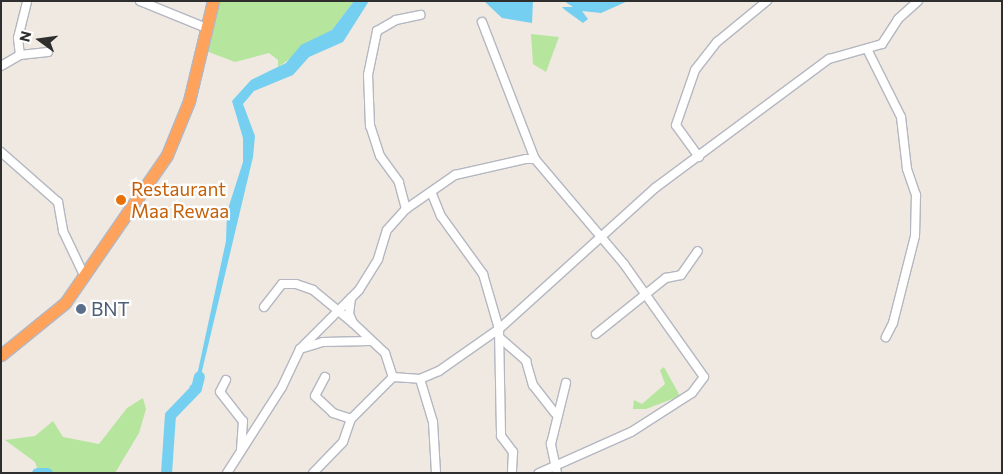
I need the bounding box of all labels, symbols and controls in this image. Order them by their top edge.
north arrow [15,15,65,65]
text: N [15,29,34,43]
place label: Restaurant Maa Rewaa [131,178,229,222]
marker: Restaurant Maa Rewaa [115,194,127,206]
place label: BNT [91,298,130,320]
marker: BNT [75,303,87,315]

